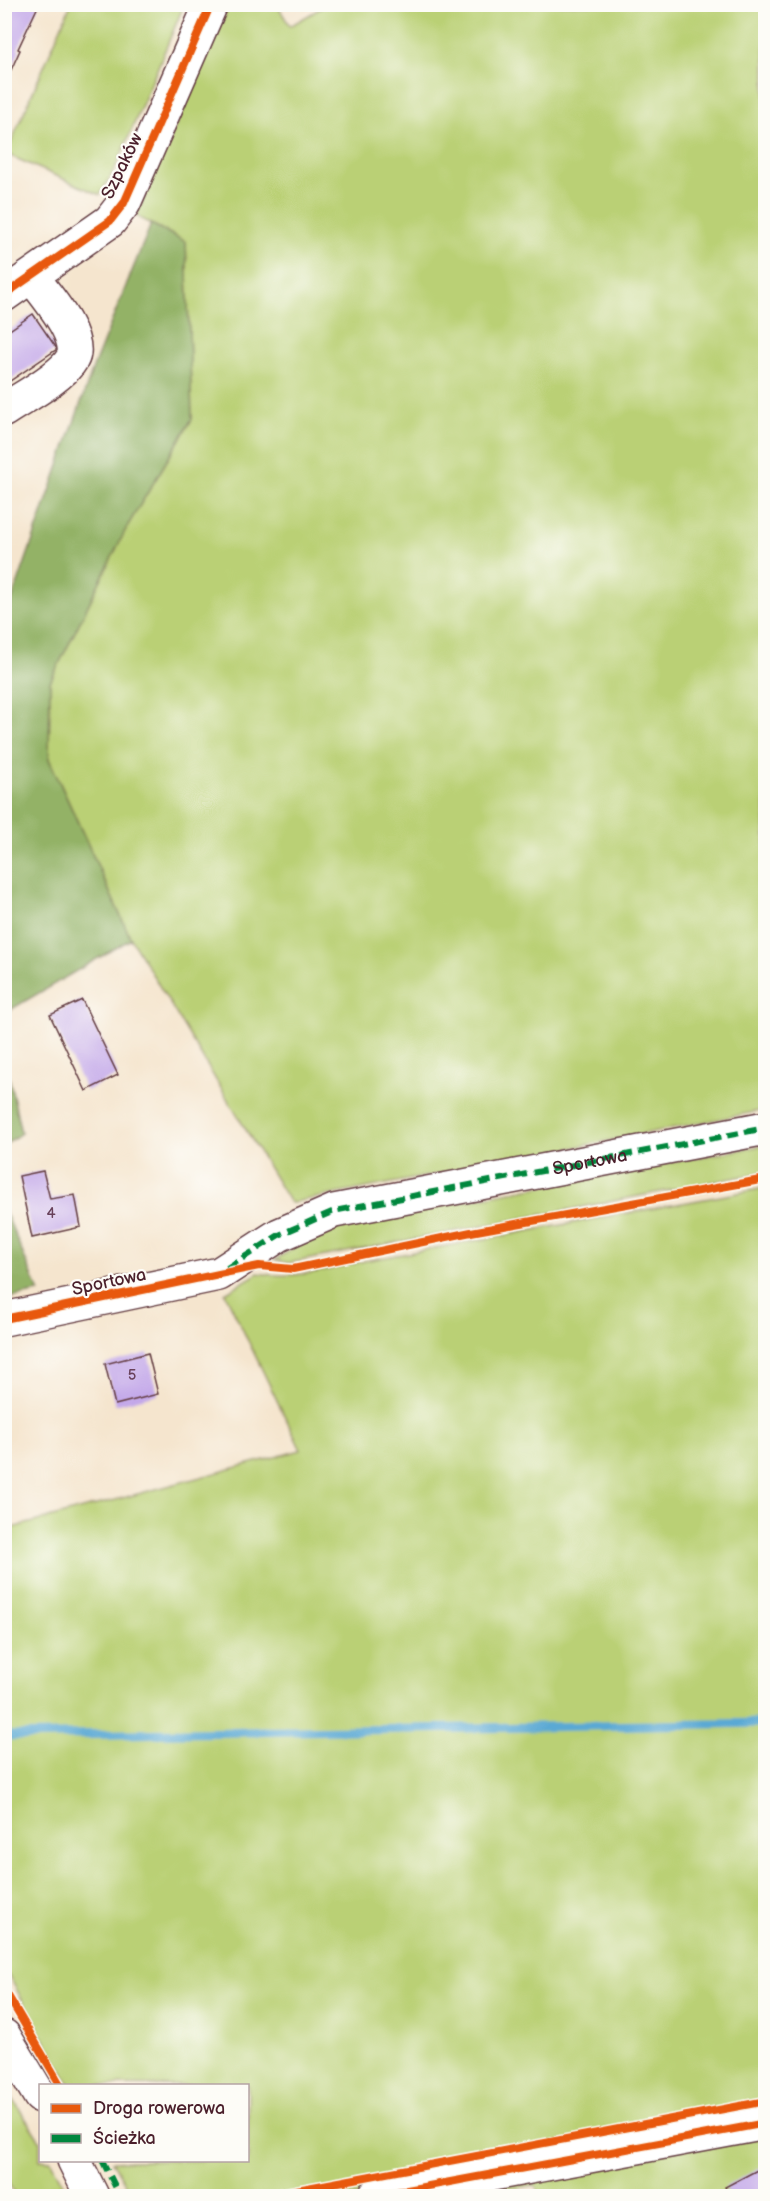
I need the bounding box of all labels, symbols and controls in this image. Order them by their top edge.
street label: Szpaków [97,130,147,202]
street label: Sportowa [551,1144,629,1179]
house number: 4 [46,1204,56,1223]
street label: Sportowa [70,1264,148,1300]
house number: 5 [128,1366,136,1385]
legend [39,2084,249,2162]
text: Droga rowerowa [93,2098,225,2119]
text: Ścieżka [93,2126,156,2149]

